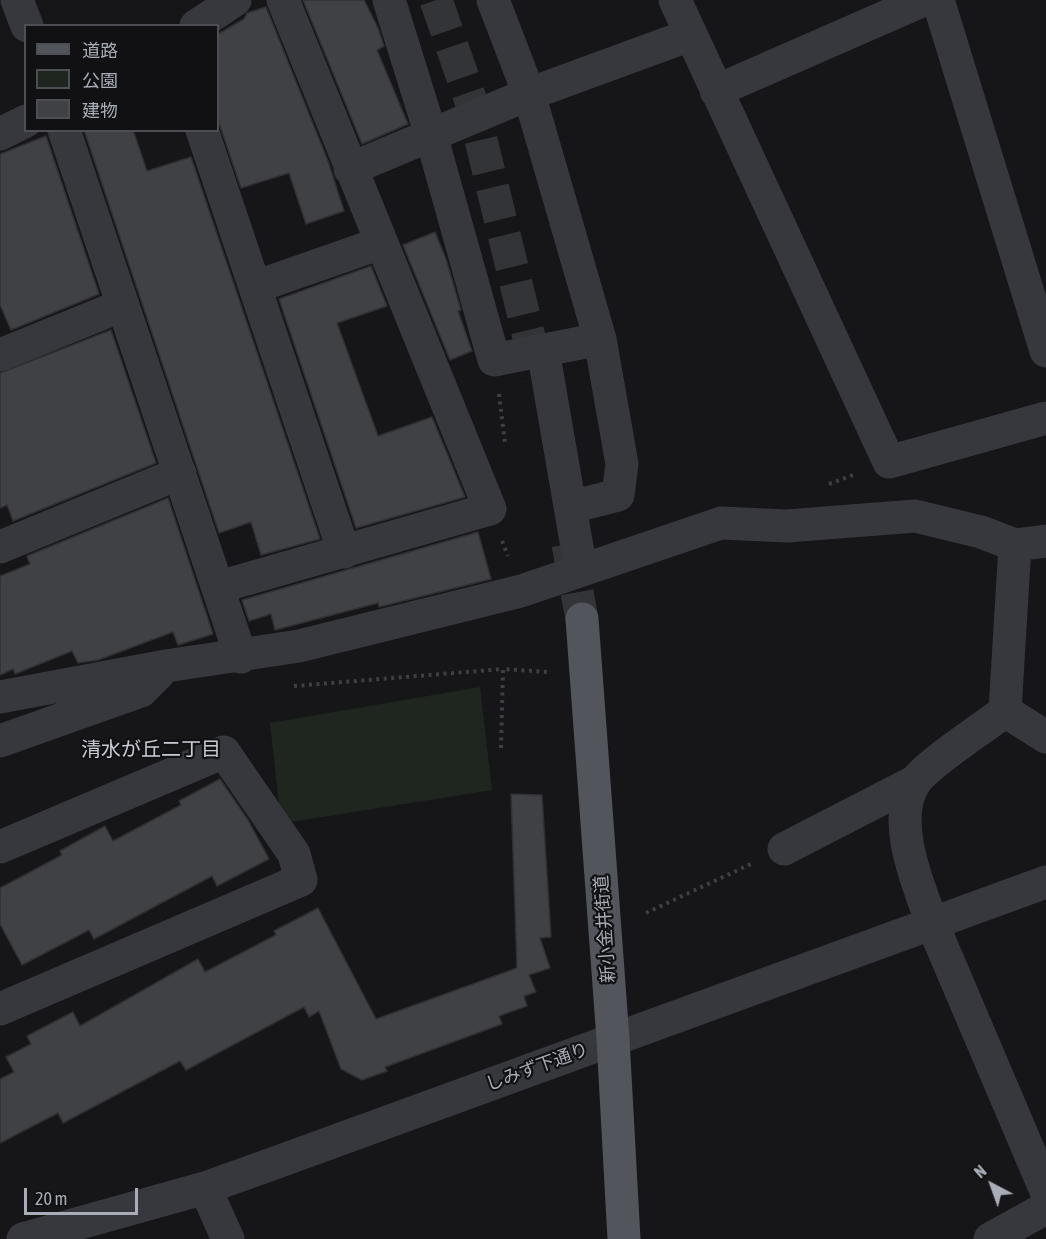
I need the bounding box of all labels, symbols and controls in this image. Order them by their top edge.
legend [24,24,219,132]
text: 道路 [82,40,118,61]
text: 公園 [82,70,118,91]
text: 建物 [82,100,118,121]
district label: 清水が丘二丁目 [81,738,221,762]
street label: 新小金井街道 [590,874,620,984]
street label: しみず下通り [483,1038,591,1096]
north arrow [962,1155,1022,1215]
text: N [971,1162,990,1181]
scale bar [27,1176,141,1214]
text: 20 m [35,1188,67,1209]

